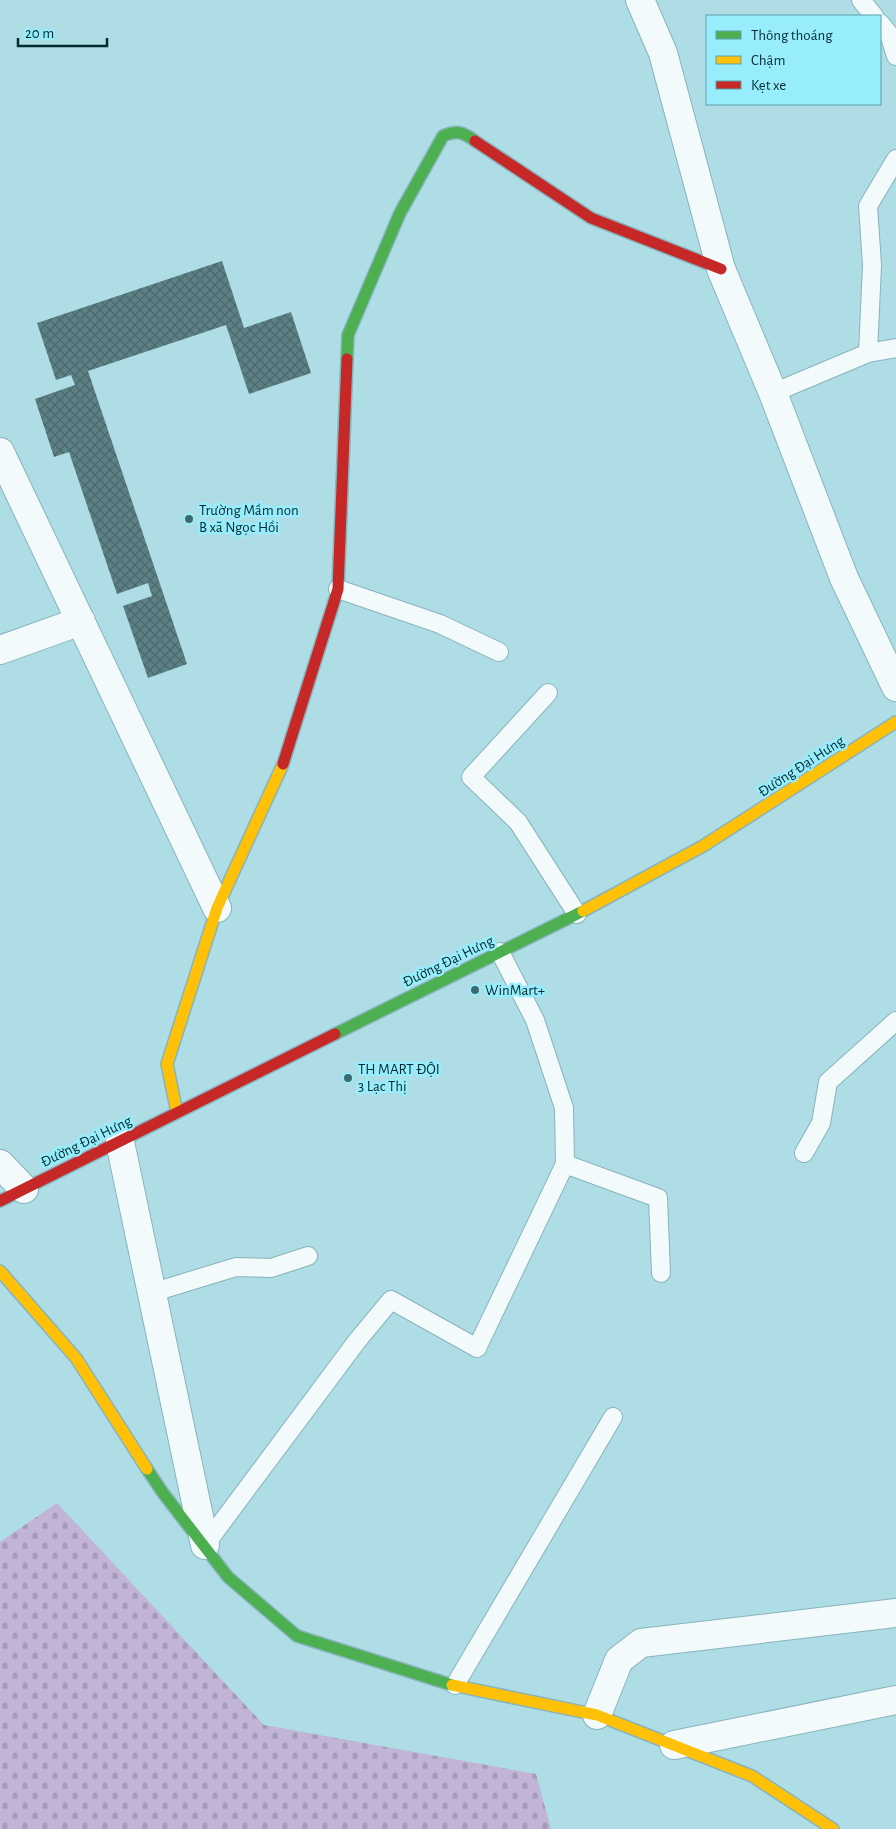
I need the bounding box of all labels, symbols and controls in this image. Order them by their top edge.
scale bar [18,15,106,47]
legend [706,15,881,105]
text: 20 m [25,26,54,41]
text: Thông thoáng [751,28,833,43]
text: Chậm [751,53,785,68]
text: Kẹt xe [751,78,786,93]
place label: Trường Mầm non B xã Ngọc Hồi [199,503,299,535]
marker: Trường Mầm non B xã Ngọc Hồi [183,513,195,525]
street label: Đường Đại Hưng [756,733,847,800]
street label: Đường Đại Hưng [400,933,497,990]
place label: WinMart+ [485,983,545,998]
marker: WinMart+ [469,984,481,996]
place label: TH MART ĐỘI 3 Lạc Thị [358,1061,440,1094]
marker: TH MART ĐỘI 3 Lạc Thị [342,1072,354,1084]
street label: Đường Đại Hưng [38,1113,135,1170]

